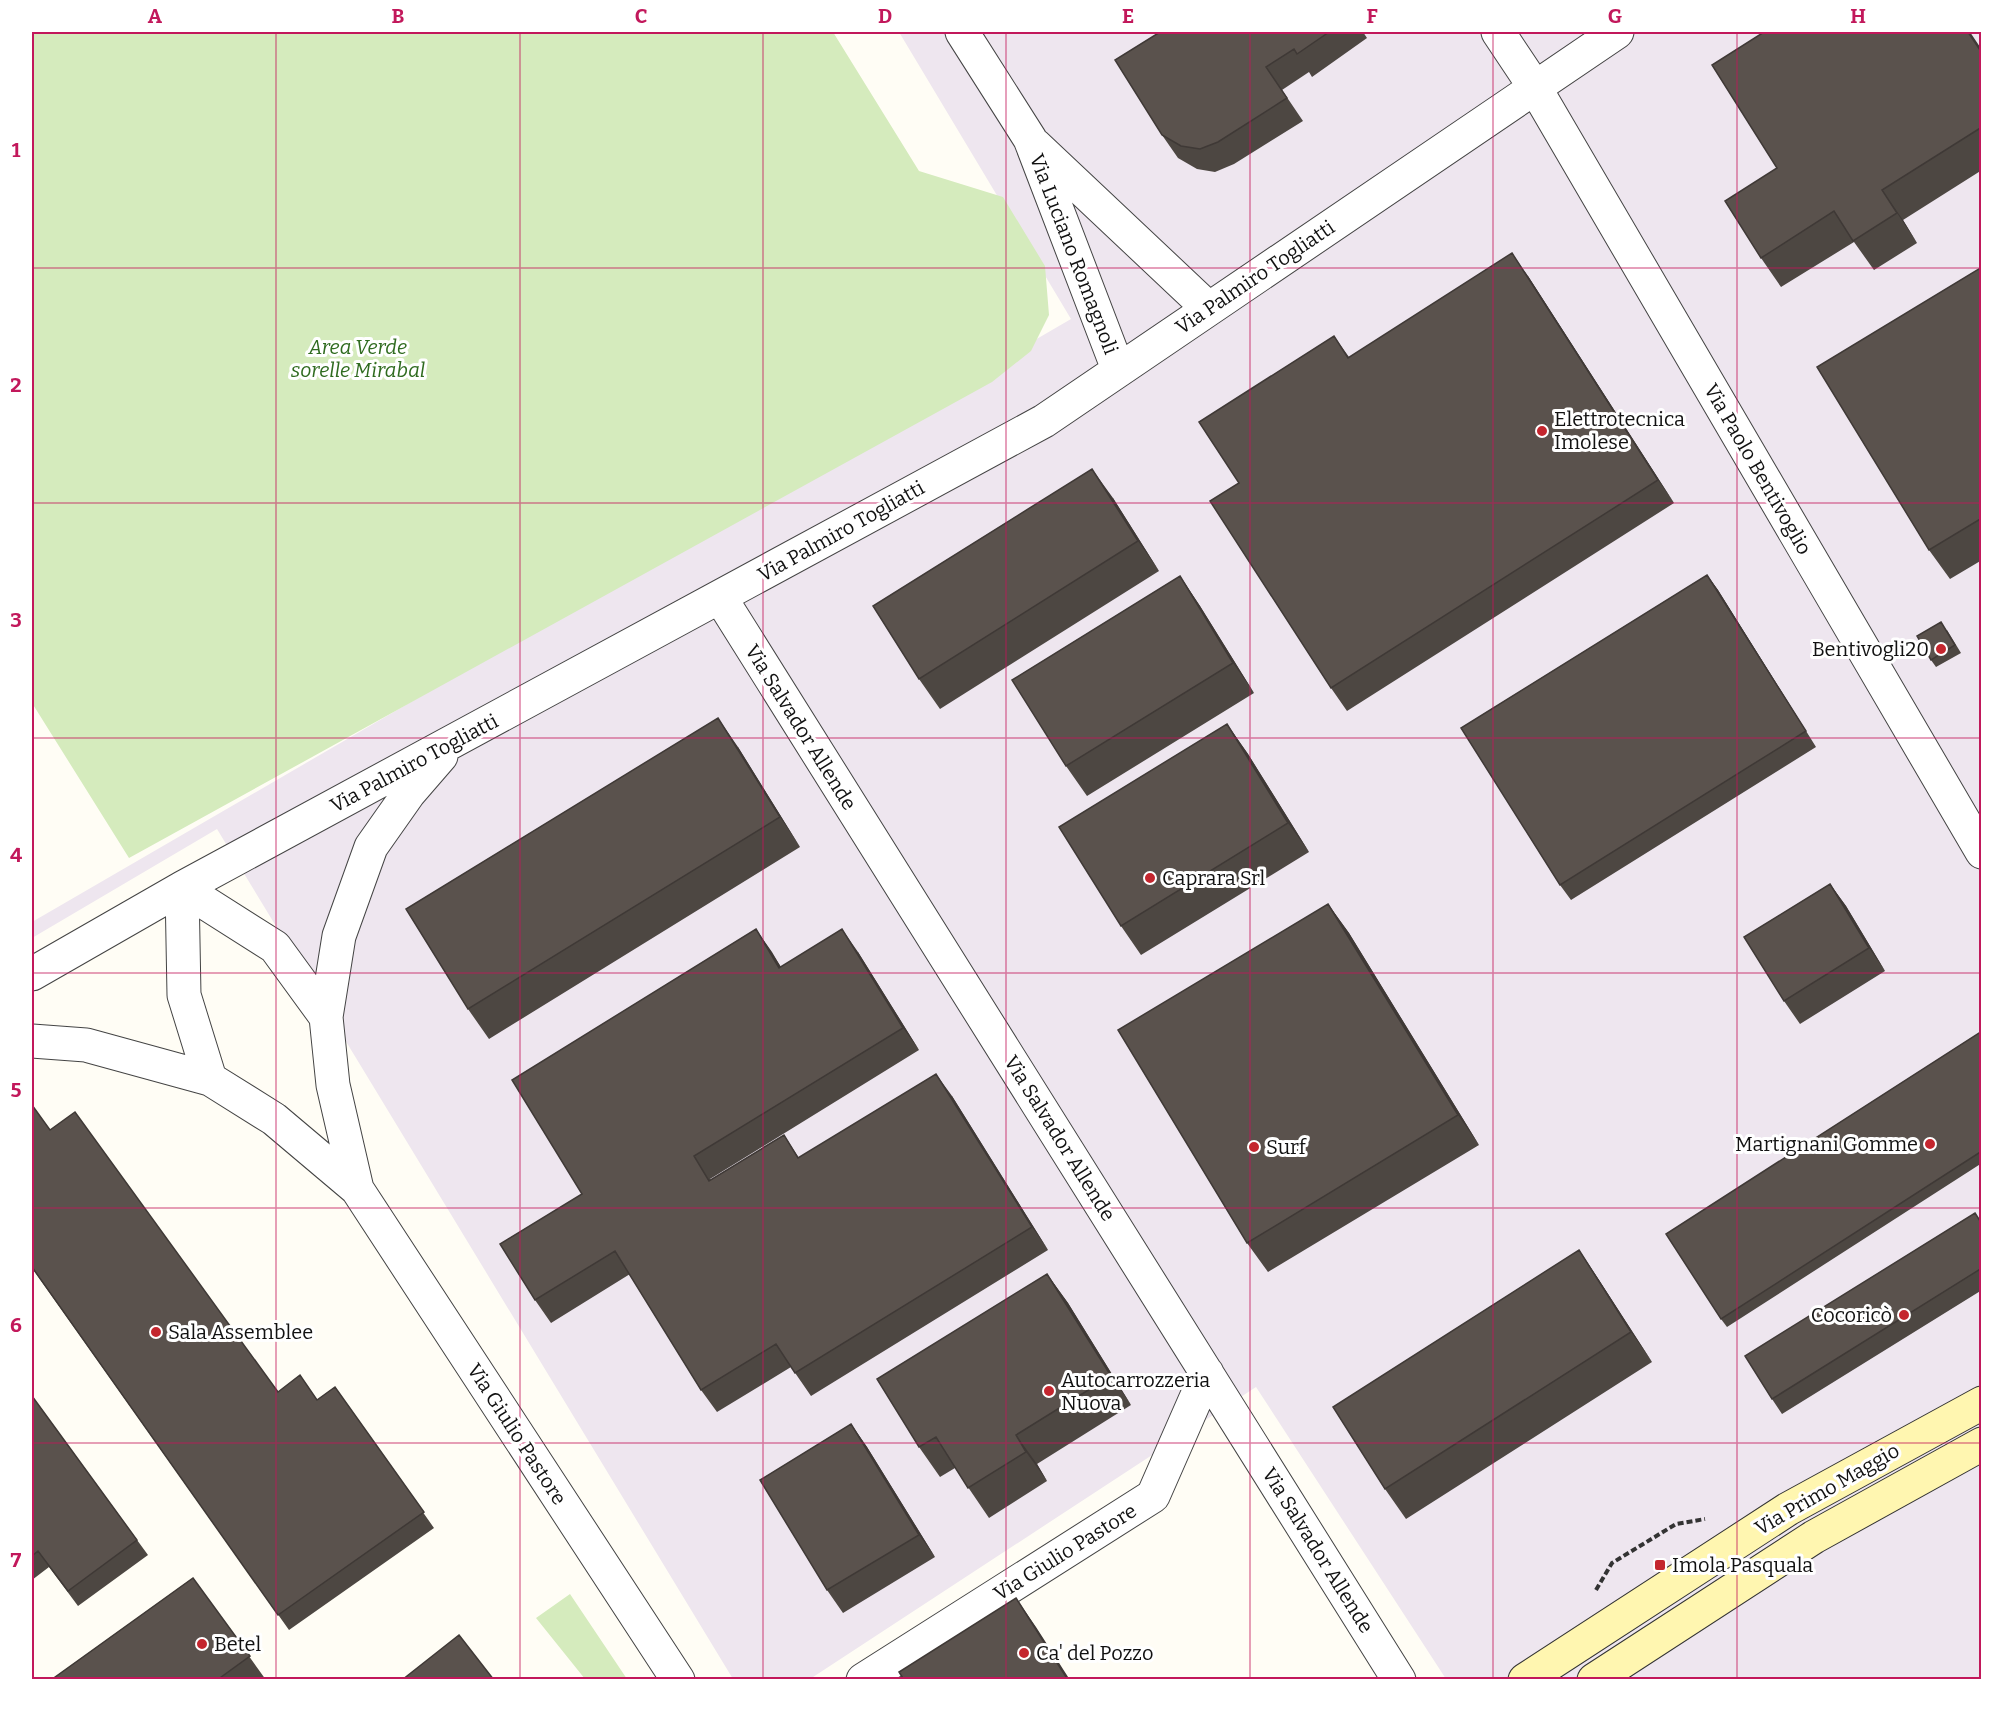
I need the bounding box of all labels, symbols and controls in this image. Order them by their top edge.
text: A [148,4,163,28]
text: B [392,4,405,28]
text: C [635,4,647,28]
text: D [878,4,892,28]
text: E [1122,4,1134,28]
text: F [1366,4,1378,28]
text: G [1608,4,1622,28]
text: H [1850,4,1866,28]
text: 1 [12,138,21,162]
street label: Via Luciano Romagnoli [1025,150,1123,358]
street label: Via Palmiro Togliatti [1171,215,1339,339]
park label: Area Verde sorelle Mirabal [291,335,425,382]
text: 2 [10,373,22,397]
street label: Via Paolo Bentivoglio [1699,379,1817,559]
place label: Elettrotecnica Imolese [1554,407,1685,454]
marker: Elettrotecnica Imolese [1535,424,1549,438]
street label: Via Palmiro Togliatti [754,475,928,587]
text: 3 [10,608,22,632]
place label: Bentivogli20 [1812,637,1929,661]
street label: Via Salvador Allende [740,640,862,814]
marker: Bentivogli20 [1934,642,1948,656]
street label: Via Palmiro Togliatti [326,709,502,817]
text: 4 [10,843,22,867]
place label: Caprara Srl [1162,866,1265,890]
marker: Caprara Srl [1143,871,1157,885]
street label: Via Salvador Allende [999,1051,1121,1225]
text: 5 [11,1078,22,1102]
place label: Martignani Gomme [1735,1132,1918,1156]
place label: Surf [1266,1135,1308,1159]
marker: Martignani Gomme [1923,1137,1937,1151]
marker: Surf [1247,1140,1261,1154]
place label: Cocoricò [1811,1303,1892,1327]
marker: Cocoricò [1897,1308,1911,1322]
text: 6 [10,1313,22,1337]
place label: Sala Assemblee [168,1320,313,1344]
marker: Sala Assemblee [149,1325,163,1339]
street label: Via Giulio Pastore [462,1359,572,1509]
place label: Autocarrozzeria Nuova [1061,1368,1210,1415]
marker: Autocarrozzeria Nuova [1042,1384,1056,1398]
street label: Via Primo Maggio [1751,1438,1903,1540]
street label: Via Salvador Allende [1257,1463,1379,1637]
street label: Via Giulio Pastore [989,1498,1141,1606]
text: 7 [11,1548,22,1572]
place label: Imola Pasquala [1672,1553,1813,1577]
marker: Imola Pasquala [1653,1558,1667,1572]
place label: Betel [214,1632,262,1656]
marker: Betel [195,1637,209,1651]
place label: Ca' del Pozzo [1036,1641,1153,1665]
marker: Ca' del Pozzo [1017,1646,1031,1660]

